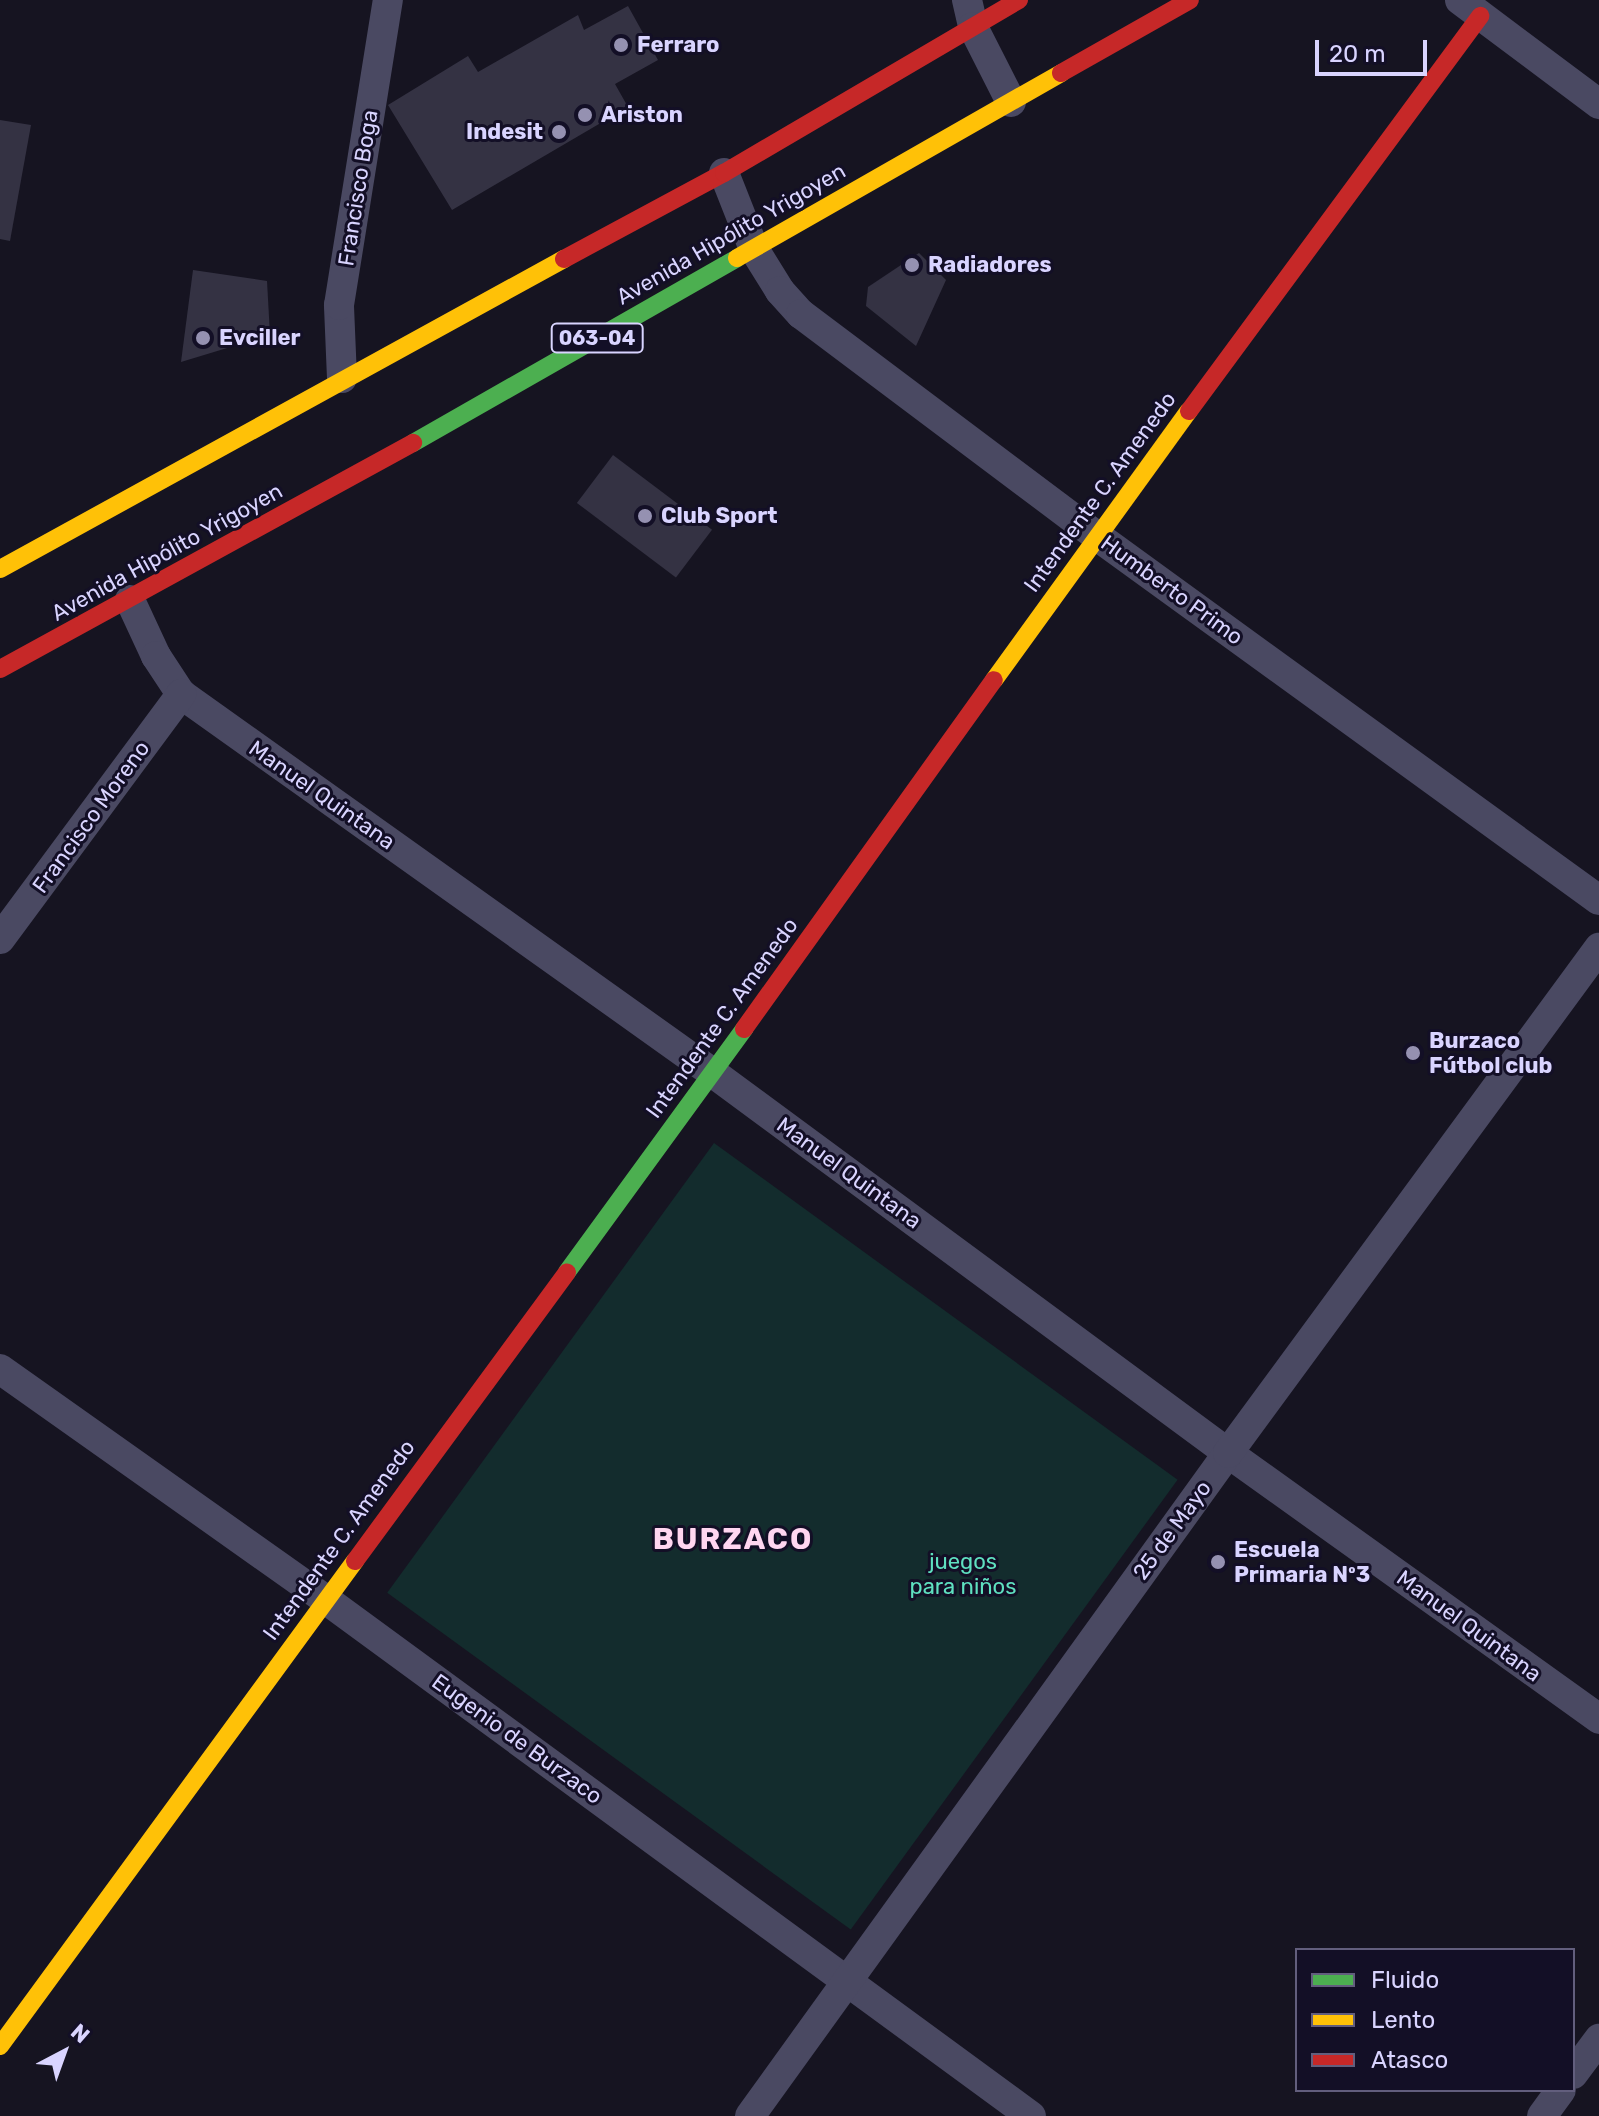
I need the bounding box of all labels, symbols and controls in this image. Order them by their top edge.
scale bar [1319,24,1431,74]
place label: Ferraro [637,32,720,58]
marker: Ferraro [612,36,630,54]
text: 20 m [1329,40,1386,68]
place label: Ariston [601,102,683,128]
marker: Ariston [576,106,594,124]
street label: Francisco Boga [333,108,383,268]
place label: Indesit [466,119,543,145]
marker: Indesit [550,123,568,141]
street label: Avenida Hipólito Yrigoyen [612,157,850,311]
place label: Radiadores [928,252,1052,278]
marker: Radiadores [903,256,921,274]
road number: 063-04 [549,322,645,354]
place label: Evciller [219,325,300,351]
marker: Evciller [194,329,212,347]
street label: Intendente C. Amenedo [1018,387,1182,597]
street label: Avenida Hipólito Yrigoyen [47,477,287,627]
place label: Club Sport [661,503,778,529]
marker: Club Sport [636,507,654,525]
street label: Humberto Primo [1096,530,1248,650]
street label: Manuel Quintana [244,735,400,855]
street label: Francisco Moreno [27,736,155,898]
street label: Intendente C. Amenedo [640,913,804,1123]
place label: Burzaco Fútbol club [1429,1027,1552,1078]
marker: Burzaco Fútbol club [1404,1044,1422,1062]
street label: Manuel Quintana [772,1112,926,1234]
street label: Intendente C. Amenedo [257,1435,421,1645]
street label: 25 de Mayo [1127,1475,1217,1585]
district label: BURZACO [653,1521,813,1557]
place label: Escuela Primaria Nº3 [1234,1536,1370,1588]
park label: juegos para niños [910,1548,1016,1600]
marker: Escuela Primaria Nº3 [1209,1553,1227,1571]
street label: Manuel Quintana [1392,1565,1546,1687]
street label: Eugenio de Burzaco [427,1668,607,1810]
legend [1295,1948,1575,2092]
text: Fluido [1371,1966,1439,1994]
text: Lento [1371,2006,1435,2034]
north arrow [24,2012,104,2092]
text: N [65,2018,95,2049]
text: Atasco [1371,2046,1448,2074]

